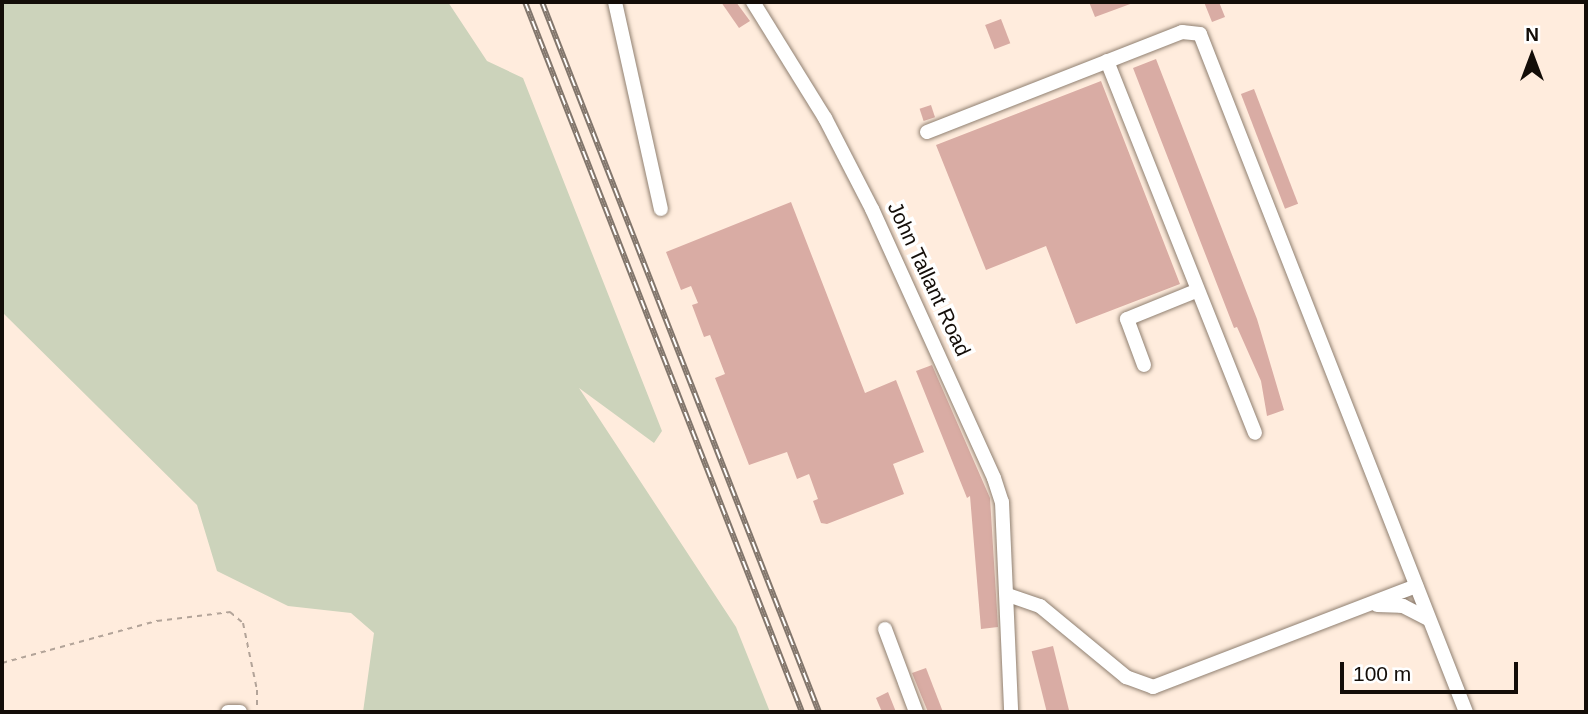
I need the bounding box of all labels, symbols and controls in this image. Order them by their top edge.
north arrow [1497,21,1567,91]
text: N [1525,24,1539,45]
street label: John Tallant Road [882,197,976,361]
scale bar [1343,648,1522,692]
text: 100 m [1353,662,1411,685]

